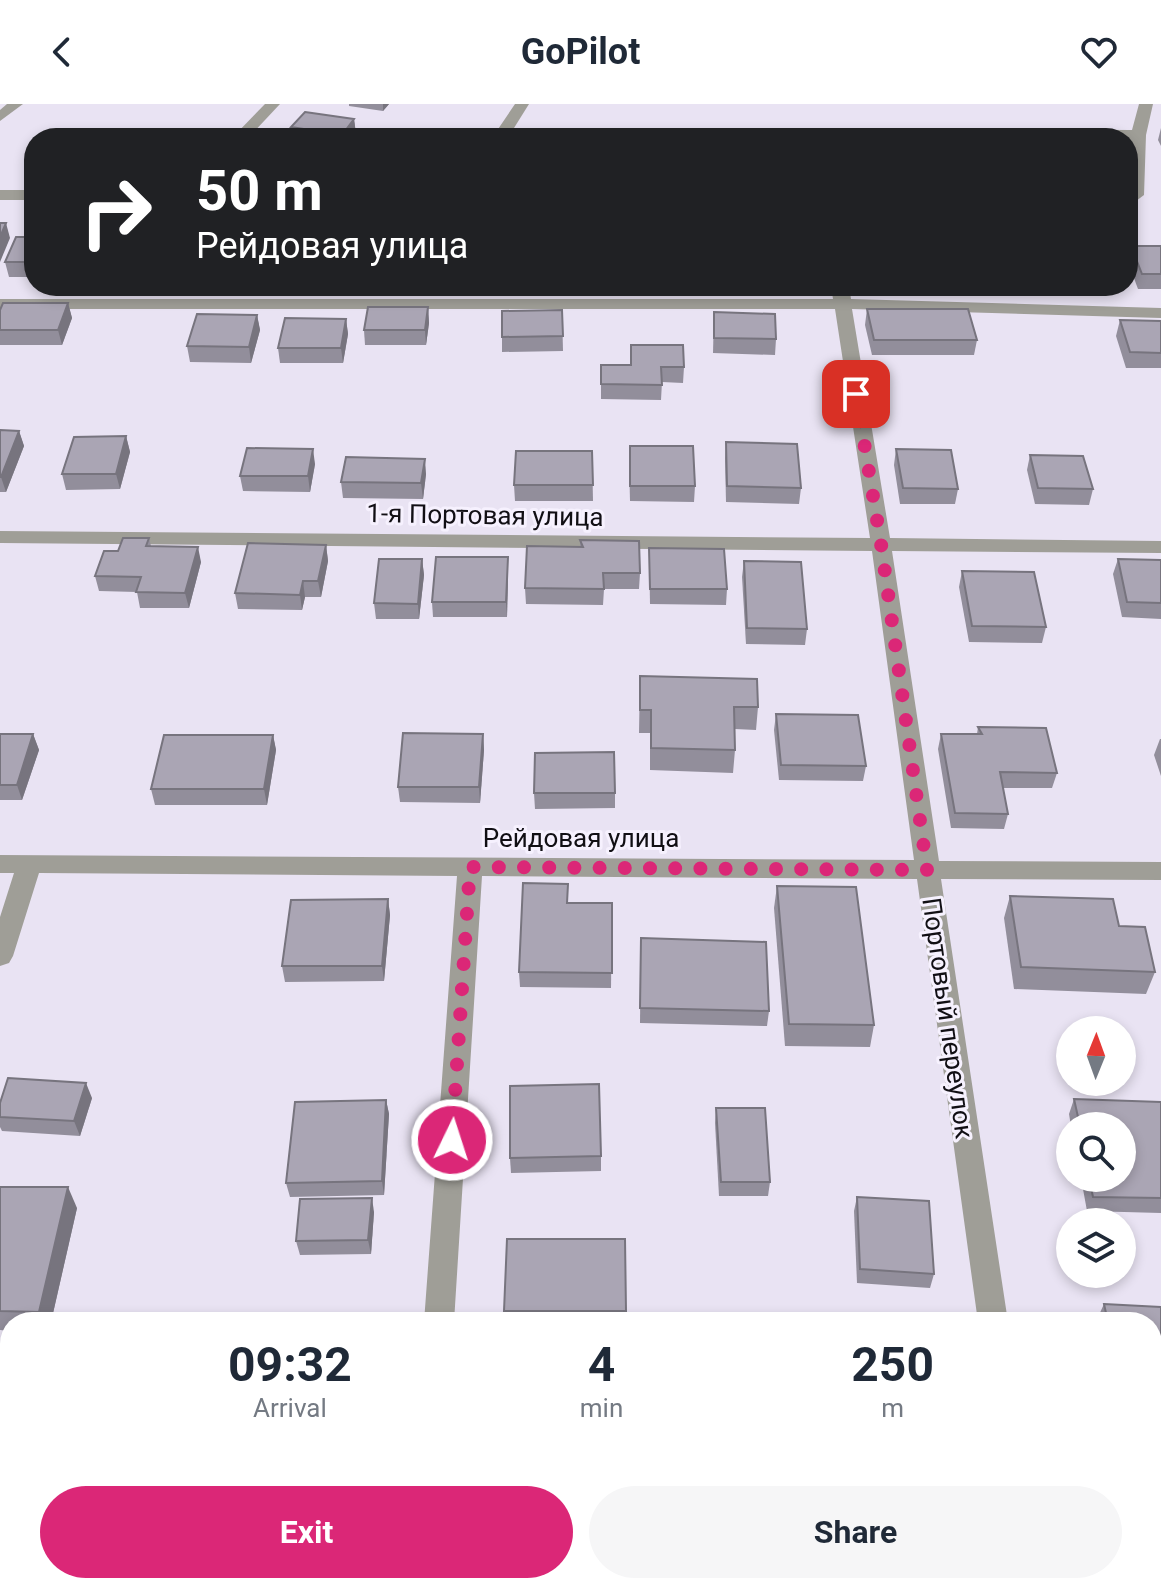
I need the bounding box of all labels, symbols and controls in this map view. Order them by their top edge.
icon: back [40,30,84,74]
icon: heart [1077,30,1121,74]
text: GoPilot [521,31,640,73]
text: 50 m [196,158,323,224]
icon: right [64,160,168,264]
text: Рейдовая улица [196,225,468,267]
pin [822,360,890,428]
icon: arrive [834,372,878,416]
street label: 1-я Портовая улица [366,498,604,532]
street label: Рейдовая улица [483,823,679,853]
street label: Портовый переулок [916,896,980,1140]
north arrow [1056,1016,1136,1096]
map controls [1056,1016,1136,1288]
position arrow [410,1098,494,1182]
button: search [1056,1112,1136,1192]
button: layers [1056,1208,1136,1288]
text: 09:32 [228,1336,352,1393]
text: 4 [588,1336,615,1393]
text: 250 [851,1336,934,1393]
text: Arrival [253,1393,327,1423]
text: min [580,1393,623,1423]
text: m [881,1393,904,1423]
button: Exit [40,1486,573,1578]
button: Share [589,1486,1122,1578]

